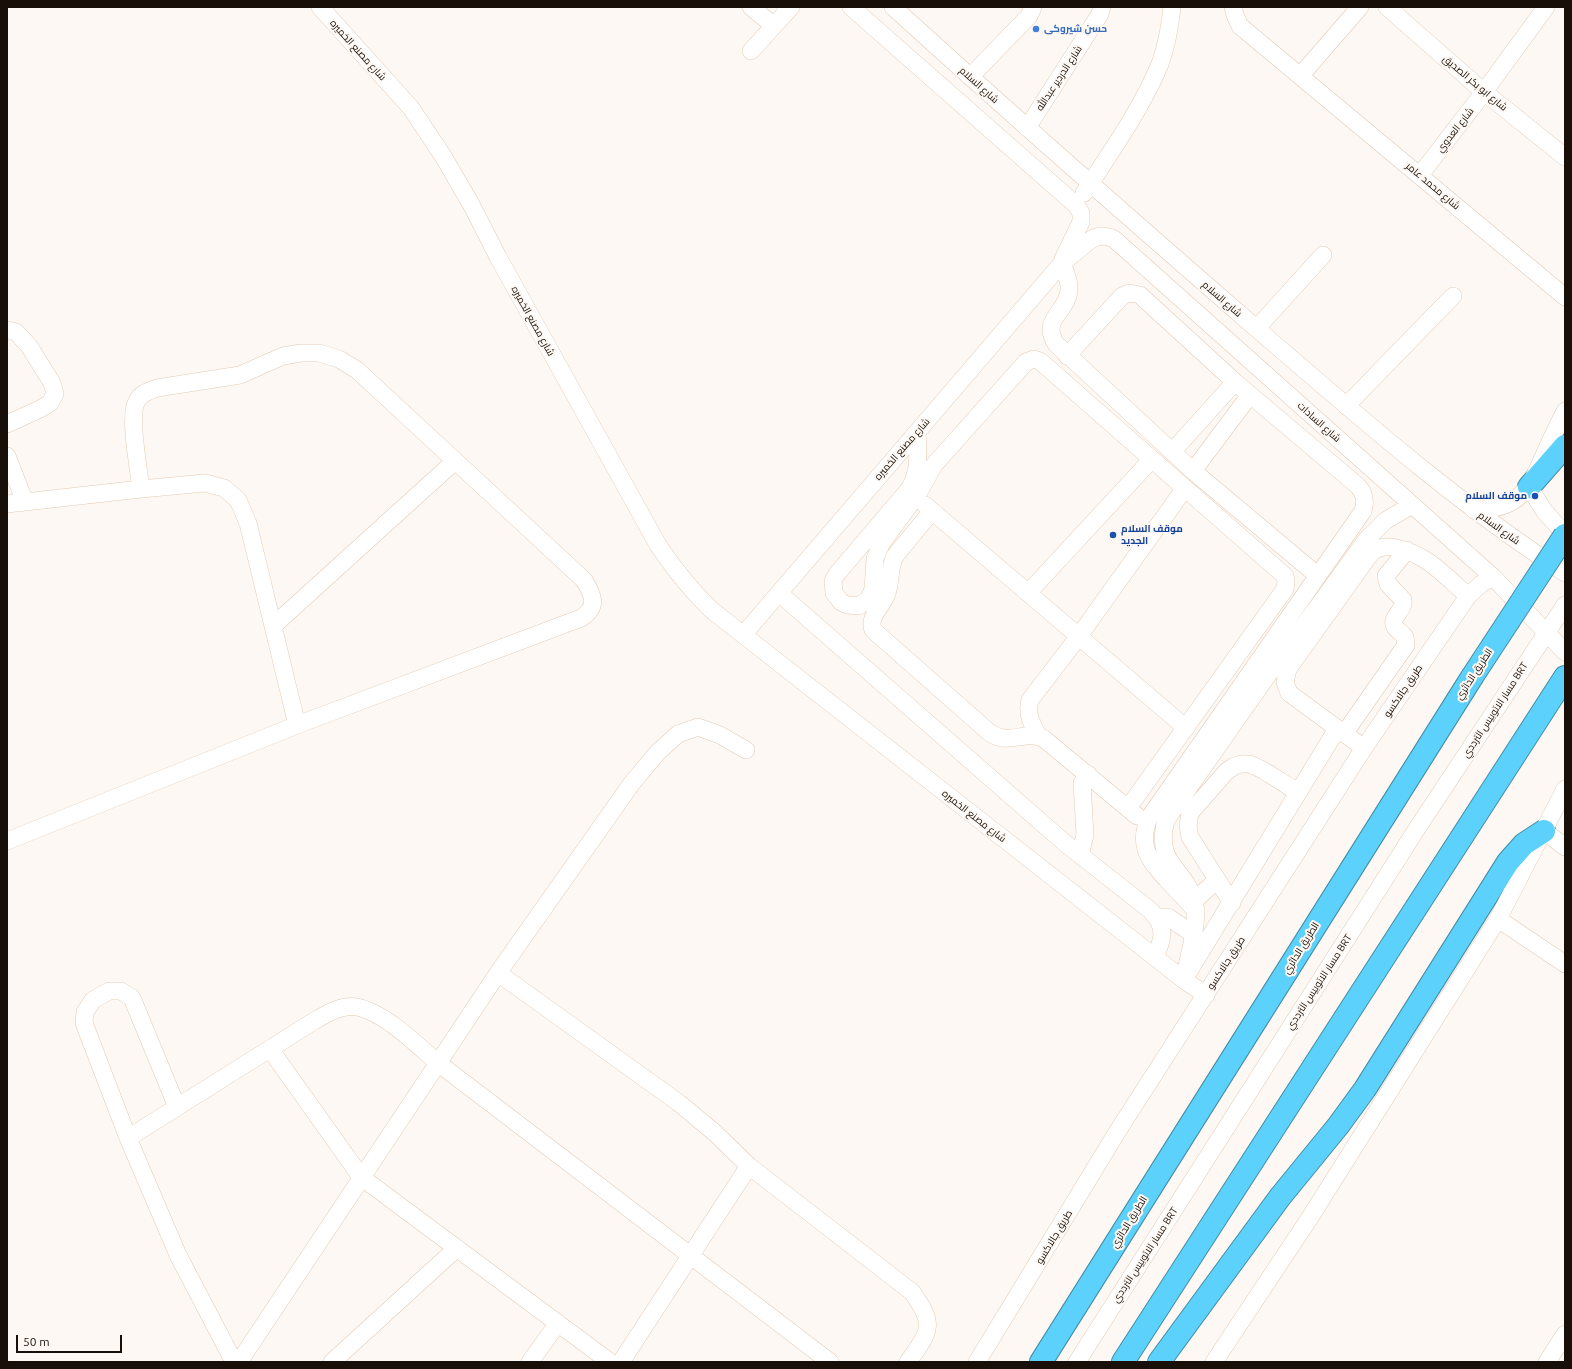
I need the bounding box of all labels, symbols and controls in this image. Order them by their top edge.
street label: شارع مصنع الخميره [327,17,389,83]
place label: حسن شيروكى [1044,23,1107,35]
marker: حسن شيروكى [1031,24,1041,34]
street label: شارع الدردير عبدالله [1033,43,1085,113]
street label: شارع ابو بكر الصديق [1440,53,1510,113]
street label: شارع السلام [957,64,1001,106]
street label: شارع العدوي [1434,105,1476,155]
street label: شارع محمد عامر [1404,160,1462,212]
street label: شارع السلام [1200,279,1244,319]
street label: شارع مصنع الخميره [509,284,557,358]
street label: شارع السادات [1295,399,1343,445]
street label: شارع مصنع الخميره [872,416,932,482]
place label: موقف السلام [1465,490,1527,502]
marker: موقف السلام [1530,491,1540,501]
street label: شارع السلام [1476,509,1522,547]
place label: موقف السلام الجديد [1121,523,1183,546]
marker: موقف السلام الجديد [1108,530,1118,540]
street label: الطريق الدائري [1453,646,1495,702]
street label: مسار الاتوبيس الترددي BRT [1460,660,1530,760]
street label: طريق جالاكسو [1381,662,1425,720]
street label: شارع مصنع الخميره [940,787,1008,845]
street label: الطريق الدائري [1280,920,1322,976]
street label: مسار الاتوبيس الترددي BRT [1284,932,1354,1032]
street label: طريق جالاكسو [1204,934,1248,992]
street label: الطريق الدائري [1108,1194,1150,1250]
street label: مسار الاتوبيس الترددي BRT [1110,1205,1180,1305]
street label: طريق جالاكسو [1033,1208,1075,1266]
scale bar [18,1327,124,1353]
text: 50 m [23,1335,50,1348]

